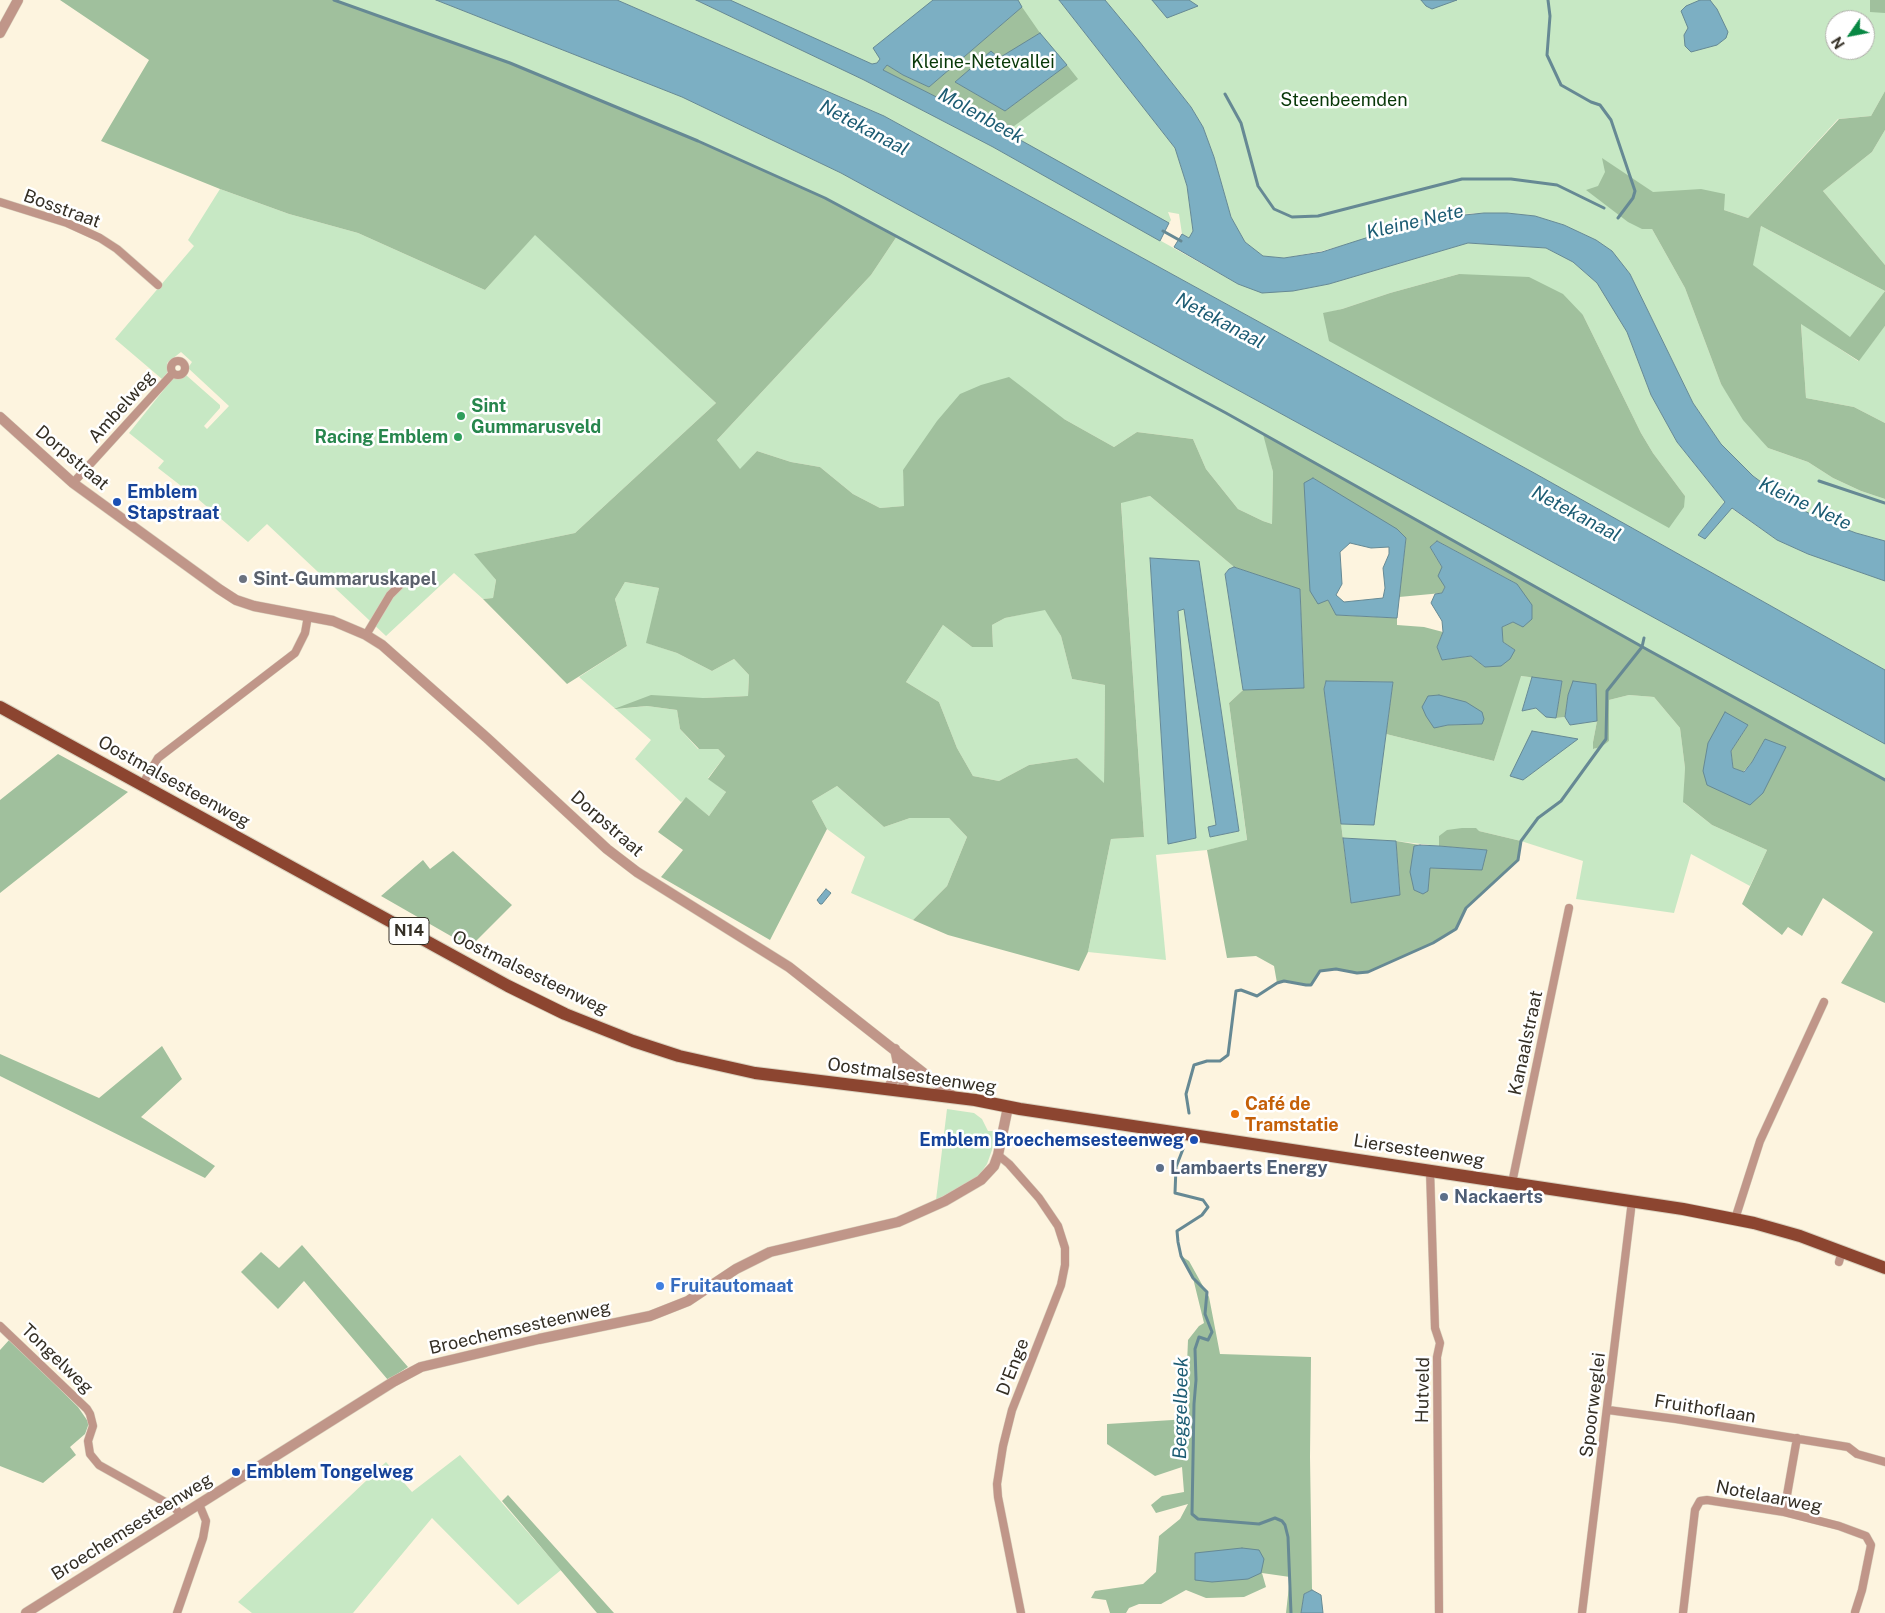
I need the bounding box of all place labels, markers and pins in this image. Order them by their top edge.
place label: Sint Gummarusveld [471,395,601,438]
marker: Sint Gummarusveld [455,410,467,422]
place label: Racing Emblem [315,426,448,448]
marker: Racing Emblem [452,431,464,443]
place label: Emblem Stapstraat [127,481,219,524]
marker: Emblem Stapstraat [111,496,123,508]
place label: Sint-Gummaruskapel [253,568,437,590]
marker: Sint-Gummaruskapel [237,573,249,585]
place label: Café de Tramstatie [1245,1093,1339,1136]
marker: Café de Tramstatie [1229,1108,1241,1120]
place label: Emblem Broechemsesteenweg [919,1129,1184,1151]
marker: Emblem Broechemsesteenweg [1188,1134,1200,1146]
place label: Lambaerts Energy [1170,1157,1328,1179]
marker: Lambaerts Energy [1154,1162,1166,1174]
place label: Nackaerts [1454,1186,1543,1208]
marker: Nackaerts [1438,1191,1450,1203]
place label: Fruitautomaat [670,1275,794,1297]
marker: Fruitautomaat [654,1280,666,1292]
place label: Emblem Tongelweg [246,1461,413,1483]
marker: Emblem Tongelweg [230,1466,242,1478]

